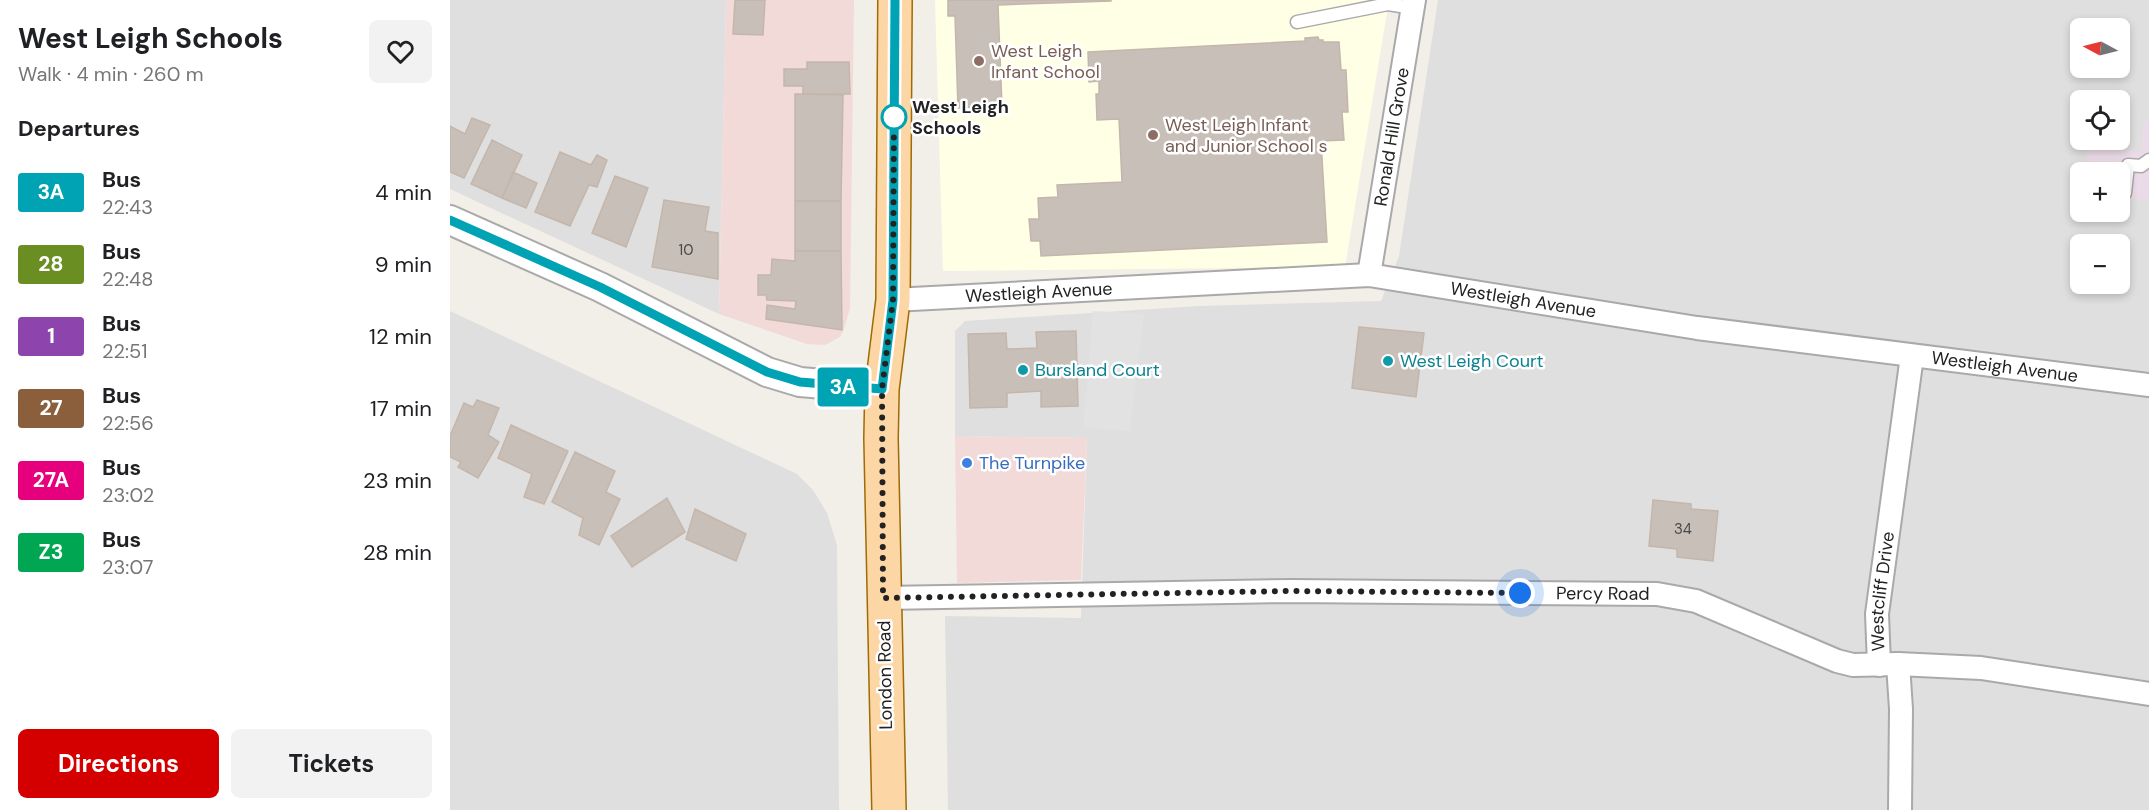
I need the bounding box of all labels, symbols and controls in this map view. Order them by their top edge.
north arrow [2070,18,2130,78]
map controls [2070,18,2130,294]
text: West Leigh Schools [18,20,283,57]
button: heart [369,20,432,83]
place label: West Leigh Infant School [991,39,1100,84]
marker: West Leigh Infant School [972,54,986,68]
text: Walk · 4 min · 260 m [18,61,203,87]
street label: Ronald Hill Grove [1368,66,1415,208]
button: locate [2070,90,2130,150]
place label: West Leigh Schools [912,95,1009,140]
marker: West Leigh Schools [881,104,907,130]
place label: West Leigh Infant and Junior School s [1165,113,1328,158]
text: Departures [18,114,140,143]
marker: West Leigh Infant and Junior School s [1146,128,1160,142]
button: + [2070,162,2130,222]
text: Bus [102,165,141,194]
text: 3A [38,178,64,206]
text: 4 min [375,178,432,207]
text: 22:43 [102,194,153,220]
button: − [2070,234,2130,294]
text: Bus [102,237,141,266]
house number: 10 [679,240,693,260]
text: 28 [38,250,64,278]
text: 9 min [375,250,432,279]
text: 22:48 [102,266,153,292]
street label: Westleigh Avenue [965,276,1113,308]
street label: Westleigh Avenue [1449,276,1598,324]
text: Bus [102,309,141,338]
text: 1 [47,322,55,350]
text: 12 min [369,322,432,351]
text: 22:51 [102,338,148,364]
street label: Westleigh Avenue [1930,346,2079,388]
place label: West Leigh Court [1400,349,1544,373]
marker: West Leigh Court [1381,354,1395,368]
place label: Bursland Court [1035,358,1160,382]
marker: Bursland Court [1016,363,1030,377]
line badge: 3A [816,368,870,406]
text: 3A [830,373,856,401]
text: Bus [102,381,141,410]
text: 27 [39,394,63,422]
text: 17 min [370,394,432,423]
text: 22:56 [102,410,154,436]
place label: The Turnpike [979,451,1085,475]
text: Bus [102,453,141,482]
marker: The Turnpike [960,456,974,470]
text: 27A [33,466,69,494]
text: 23 min [363,466,432,495]
text: 23:02 [102,482,154,508]
house number: 34 [1674,519,1692,539]
text: Bus [102,525,141,554]
street label: Westcliff Drive [1865,530,1900,652]
text: Z3 [39,538,63,566]
text: 28 min [363,538,432,567]
text: 23:07 [102,554,153,580]
your location [1505,578,1535,608]
street label: Percy Road [1556,581,1650,606]
street label: London Road [872,620,898,730]
button: Directions [18,729,219,798]
button: Tickets [231,729,432,798]

